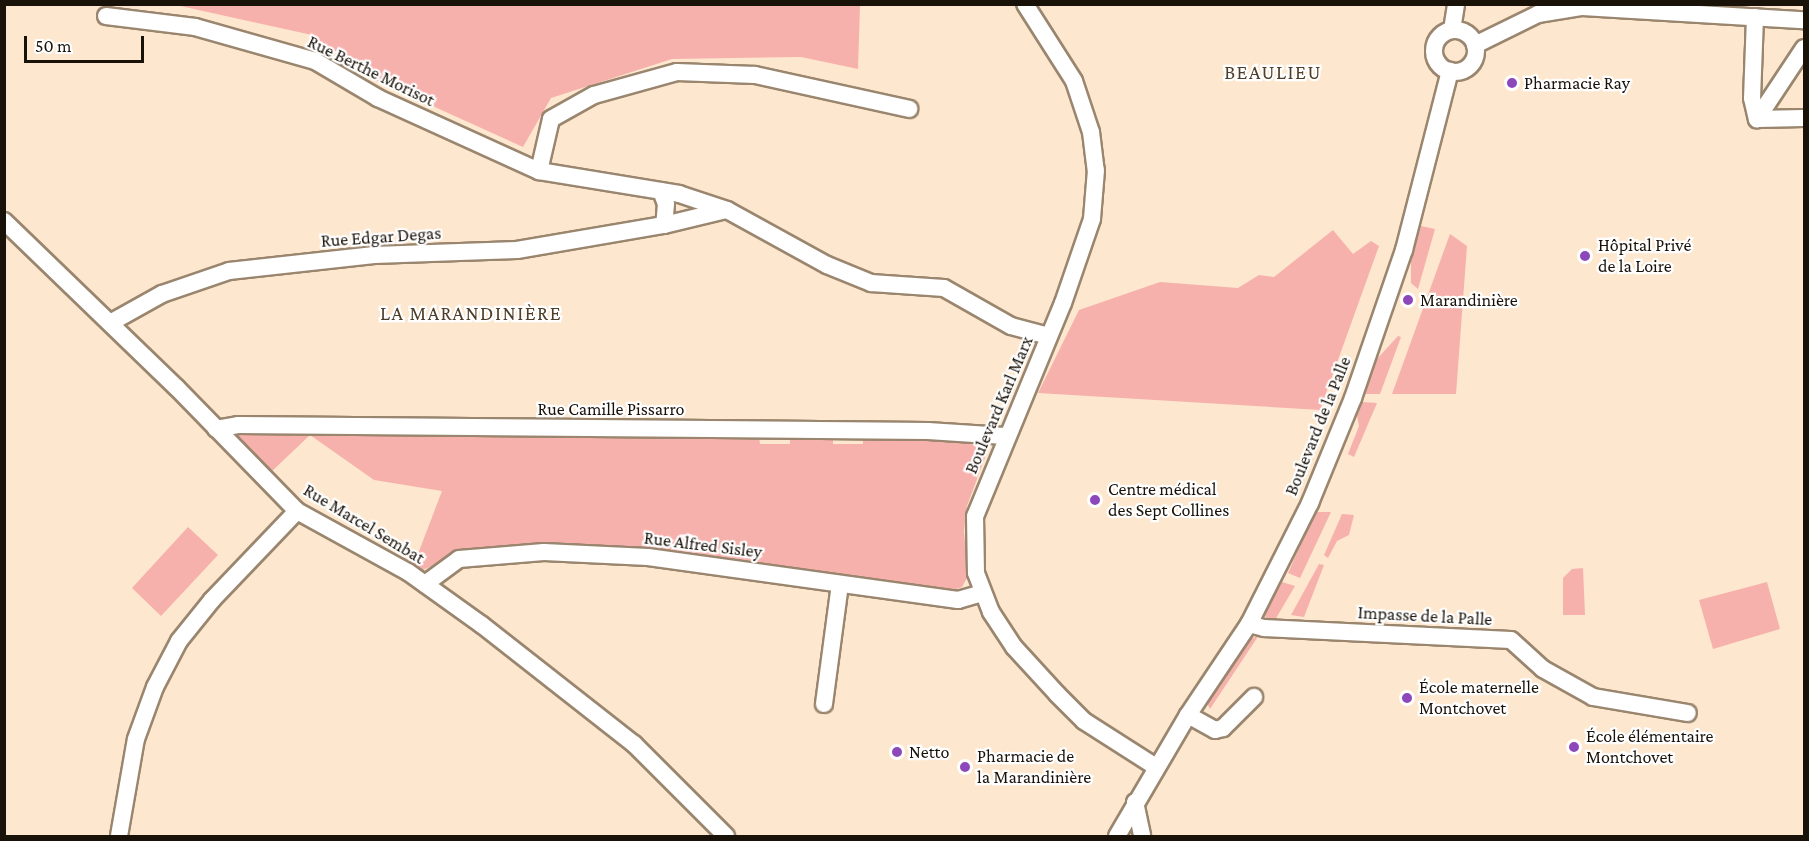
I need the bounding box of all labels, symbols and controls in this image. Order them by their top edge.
scale bar [27,24,147,62]
street label: Rue Berthe Morisot [304,31,438,111]
text: 50 m [35,36,72,56]
district label: BEAULIEU [1224,60,1322,84]
place label: Pharmacie Ray [1524,72,1630,94]
marker: Pharmacie Ray [1505,76,1519,90]
street label: Rue Edgar Degas [320,222,442,252]
place label: Hôpital Privé de la Loire [1598,235,1691,278]
marker: Hôpital Privé de la Loire [1576,247,1594,265]
place label: Marandinière [1420,289,1518,311]
marker: Marandinière [1401,293,1415,307]
district label: LA MARANDINIÈRE [380,301,562,325]
street label: Boulevard Karl Marx [960,333,1038,477]
street label: Boulevard de la Palle [1280,353,1356,499]
street label: Rue Camille Pissarro [538,398,684,420]
street label: Rue Marcel Sembat [299,479,429,569]
place label: Centre médical des Sept Collines [1108,479,1229,522]
marker: Centre médical des Sept Collines [1086,491,1104,509]
street label: Rue Alfred Sisley [643,527,763,563]
street label: Impasse de la Palle [1357,602,1493,630]
place label: École maternelle Montchovet [1419,677,1539,720]
marker: École maternelle Montchovet [1400,691,1414,705]
place label: École élémentaire Montchovet [1586,726,1714,768]
marker: École élémentaire Montchovet [1567,740,1581,754]
place label: Netto [909,741,949,763]
marker: Netto [890,745,904,759]
place label: Pharmacie de la Marandinière [977,746,1091,789]
marker: Pharmacie de la Marandinière [958,760,972,774]

